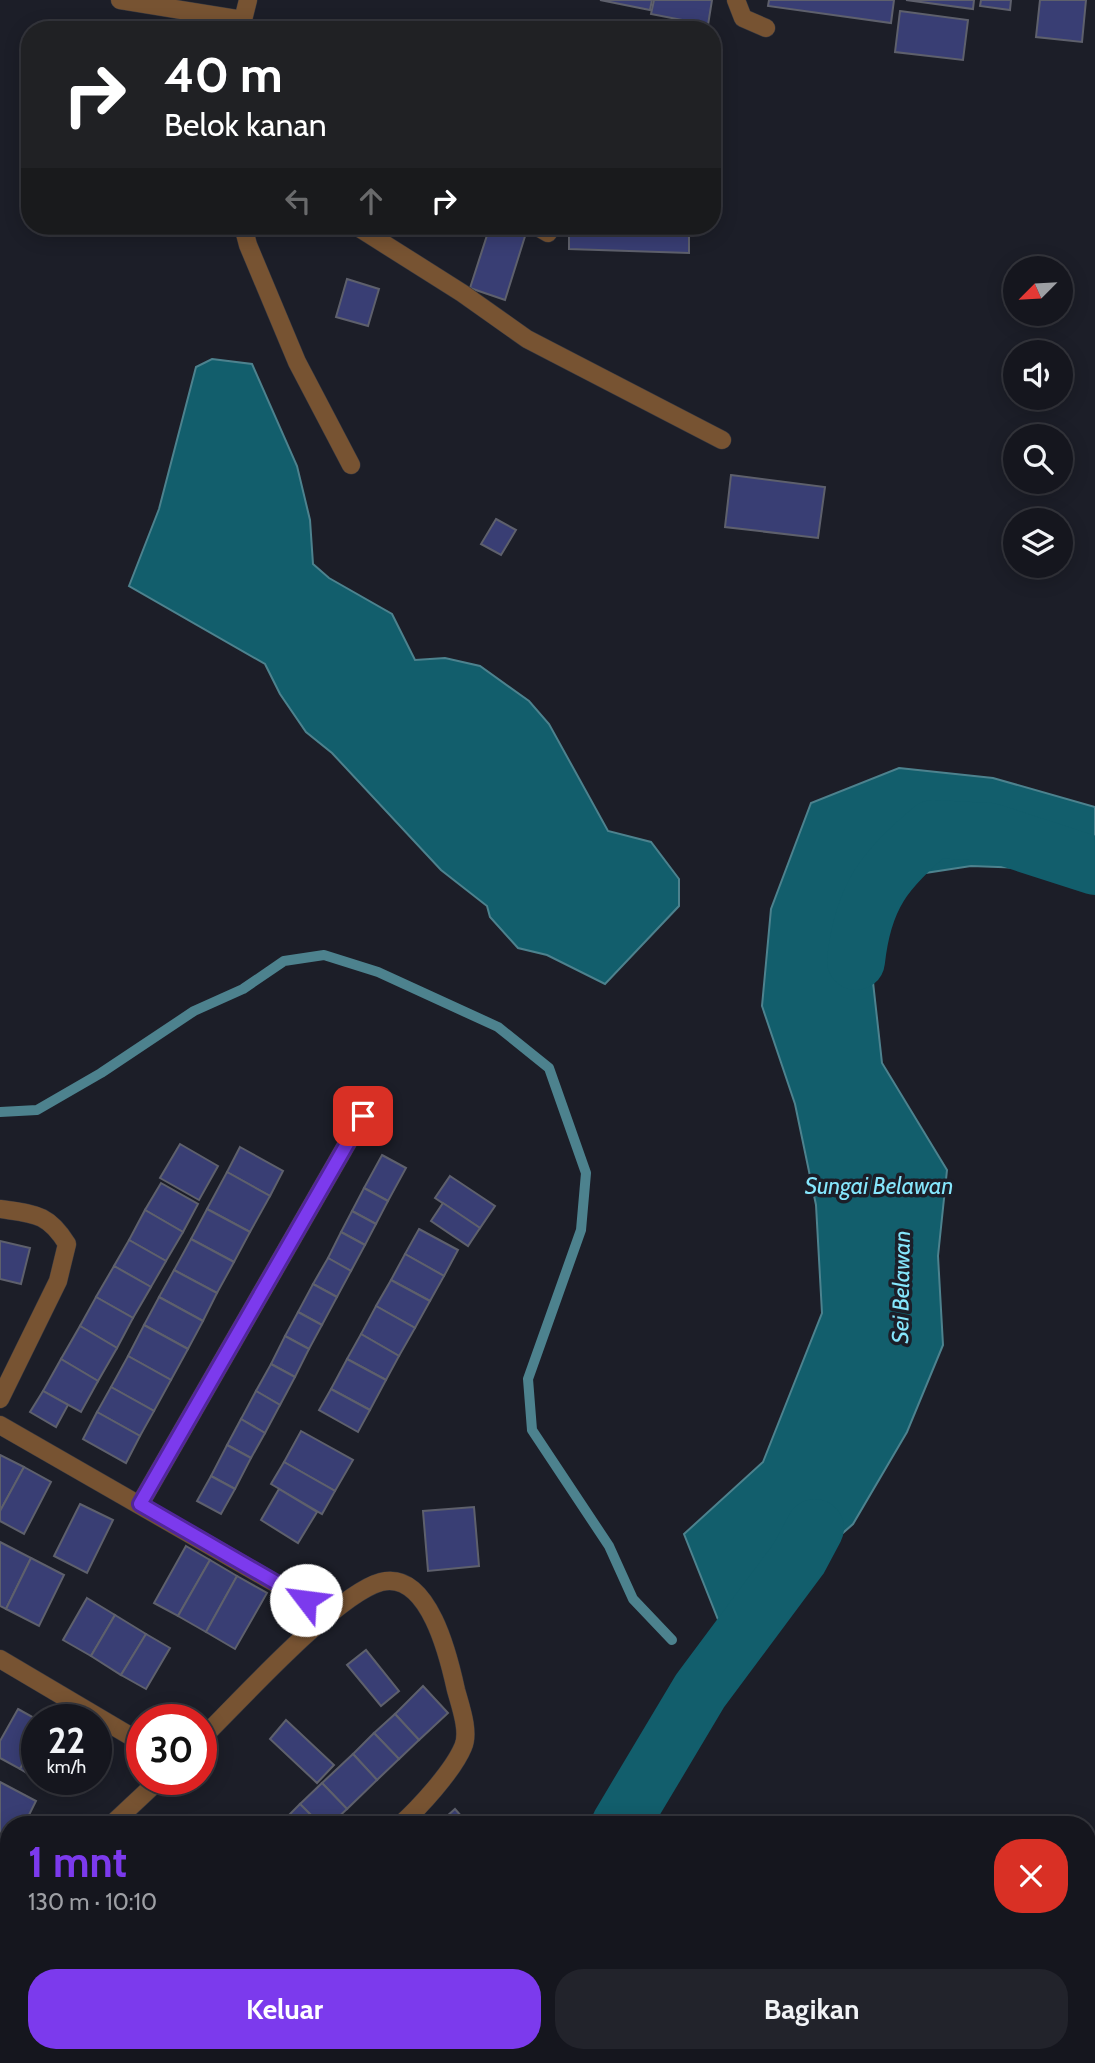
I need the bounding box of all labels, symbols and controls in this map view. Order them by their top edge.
text: 40 m [164,45,283,104]
icon: right [49,49,140,140]
text: Belok kanan [164,105,327,144]
icon: left [279,182,317,220]
icon: ahead [352,182,390,220]
icon: right [425,182,463,220]
north arrow [1003,256,1073,326]
map controls [1003,256,1073,578]
button: sound [1003,340,1073,410]
button: search [1003,424,1073,494]
button: layers [1003,508,1073,578]
pin [333,1086,393,1146]
icon: arrive [344,1097,382,1135]
water label: Sungai Belawan [805,1172,953,1200]
water label: Sei Belawan [886,1230,916,1344]
position arrow [269,1563,343,1637]
speed limit sign: 30 [126,1704,217,1795]
text: 22 [48,1719,85,1762]
text: km/h [47,1756,86,1778]
text: 1 mnt [28,1836,127,1888]
button: close [994,1839,1068,1913]
text: 130 m · 10:10 [28,1888,157,1916]
button: Keluar [28,1969,541,2049]
button: Bagikan [555,1969,1068,2049]

